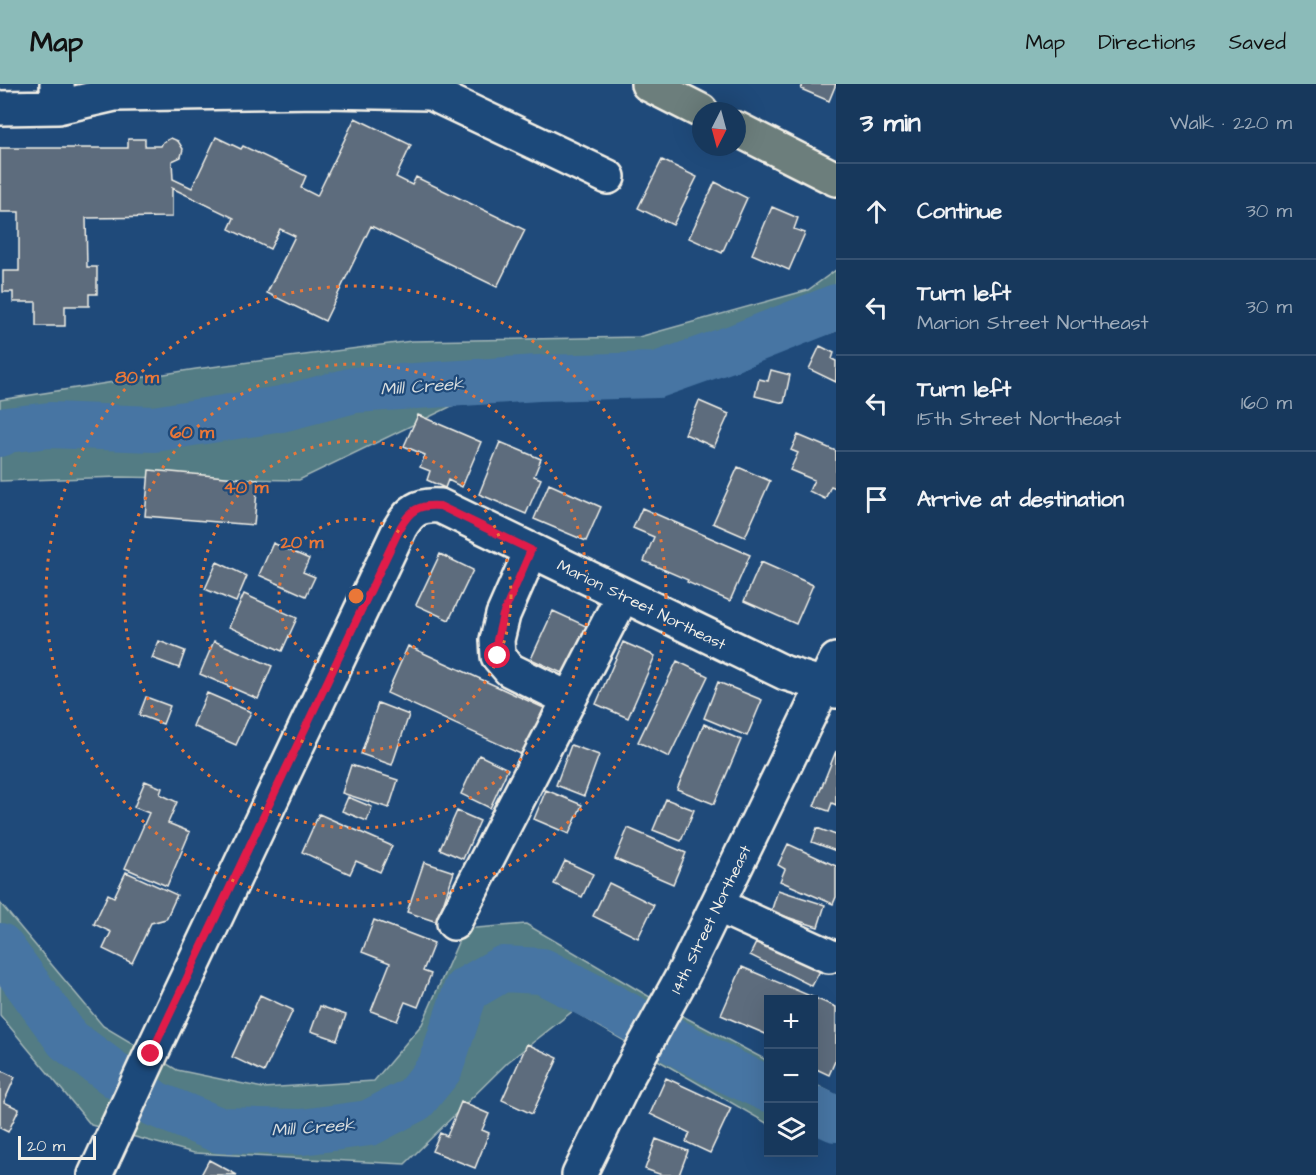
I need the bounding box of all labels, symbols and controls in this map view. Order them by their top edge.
text: Map [30,23,83,62]
text: Map [1025,28,1065,57]
text: Directions [1098,28,1196,57]
text: Saved [1229,28,1286,57]
north arrow [692,102,746,156]
text: 3 min [860,105,921,141]
text: Walk · 220 m [1170,109,1292,137]
icon: ahead [860,195,893,228]
text: Continue [917,196,1002,227]
text: 30 m [1246,197,1292,225]
text: Turn left [917,278,1011,309]
icon: left [860,291,893,324]
text: 30 m [1246,293,1292,321]
text: Marion Street Northeast [917,309,1149,337]
text: 80 m [115,365,160,390]
water label: Mill Creek [379,371,466,402]
text: Turn left [917,374,1011,405]
icon: left [860,387,893,420]
text: 160 m [1241,389,1292,417]
text: 15th Street Northeast [917,405,1121,433]
text: 60 m [170,420,215,445]
text: 40 m [224,475,269,500]
icon: arrive [860,483,893,516]
text: Arrive at destination [917,484,1124,515]
text: 20 m [280,530,324,555]
street label: Marion Street Northeast [553,554,730,656]
centre of rings [346,586,366,606]
route start [484,642,510,668]
street label: 14th Street Northeast [665,841,757,998]
map controls [764,995,818,1157]
button: + [764,995,818,1049]
route end [137,1040,163,1066]
button: − [764,1049,818,1103]
button: layers [764,1103,818,1157]
water label: Mill Creek [270,1112,357,1143]
scale bar [18,1133,96,1160]
text: 20 m [27,1135,65,1157]

